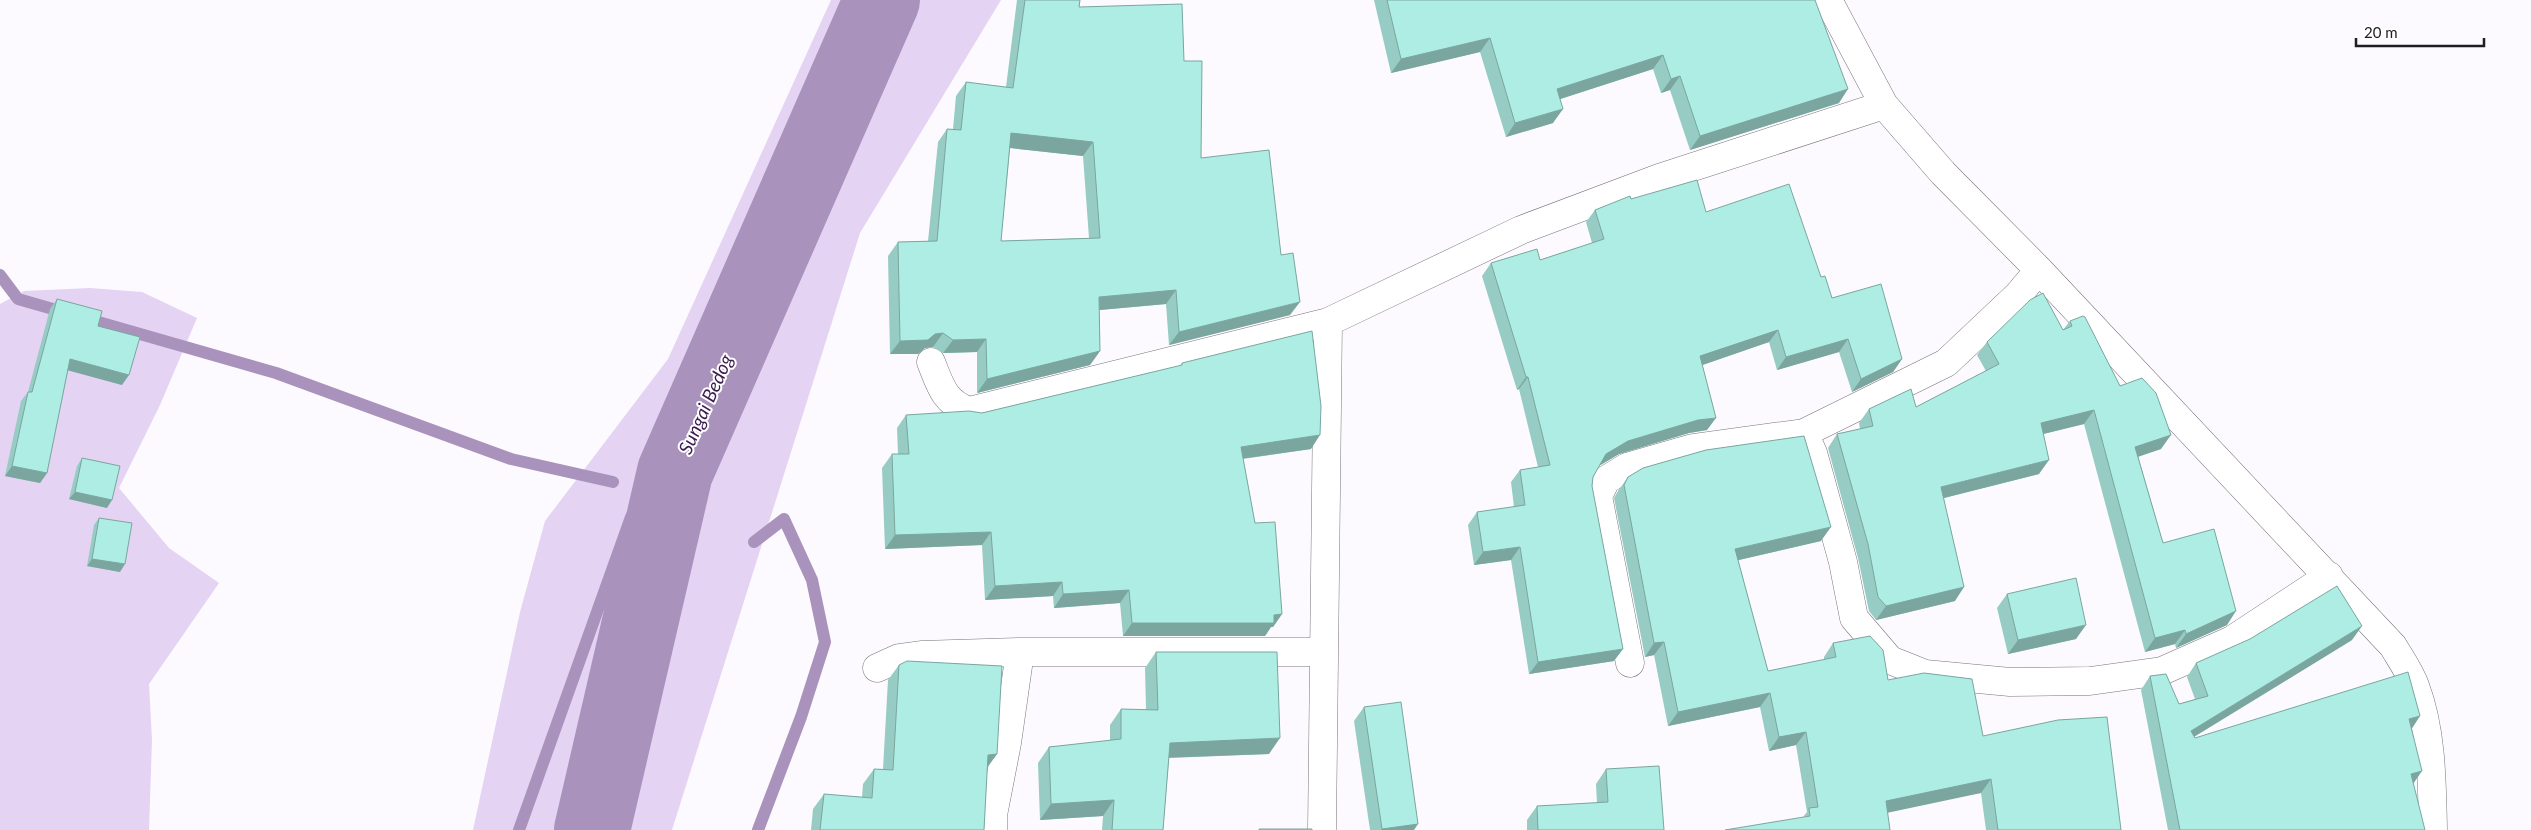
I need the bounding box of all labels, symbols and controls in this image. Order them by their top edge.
scale bar [2356,15,2484,47]
text: 20 m [2364,23,2398,41]
water label: Sungai Bedog [673,350,737,457]

